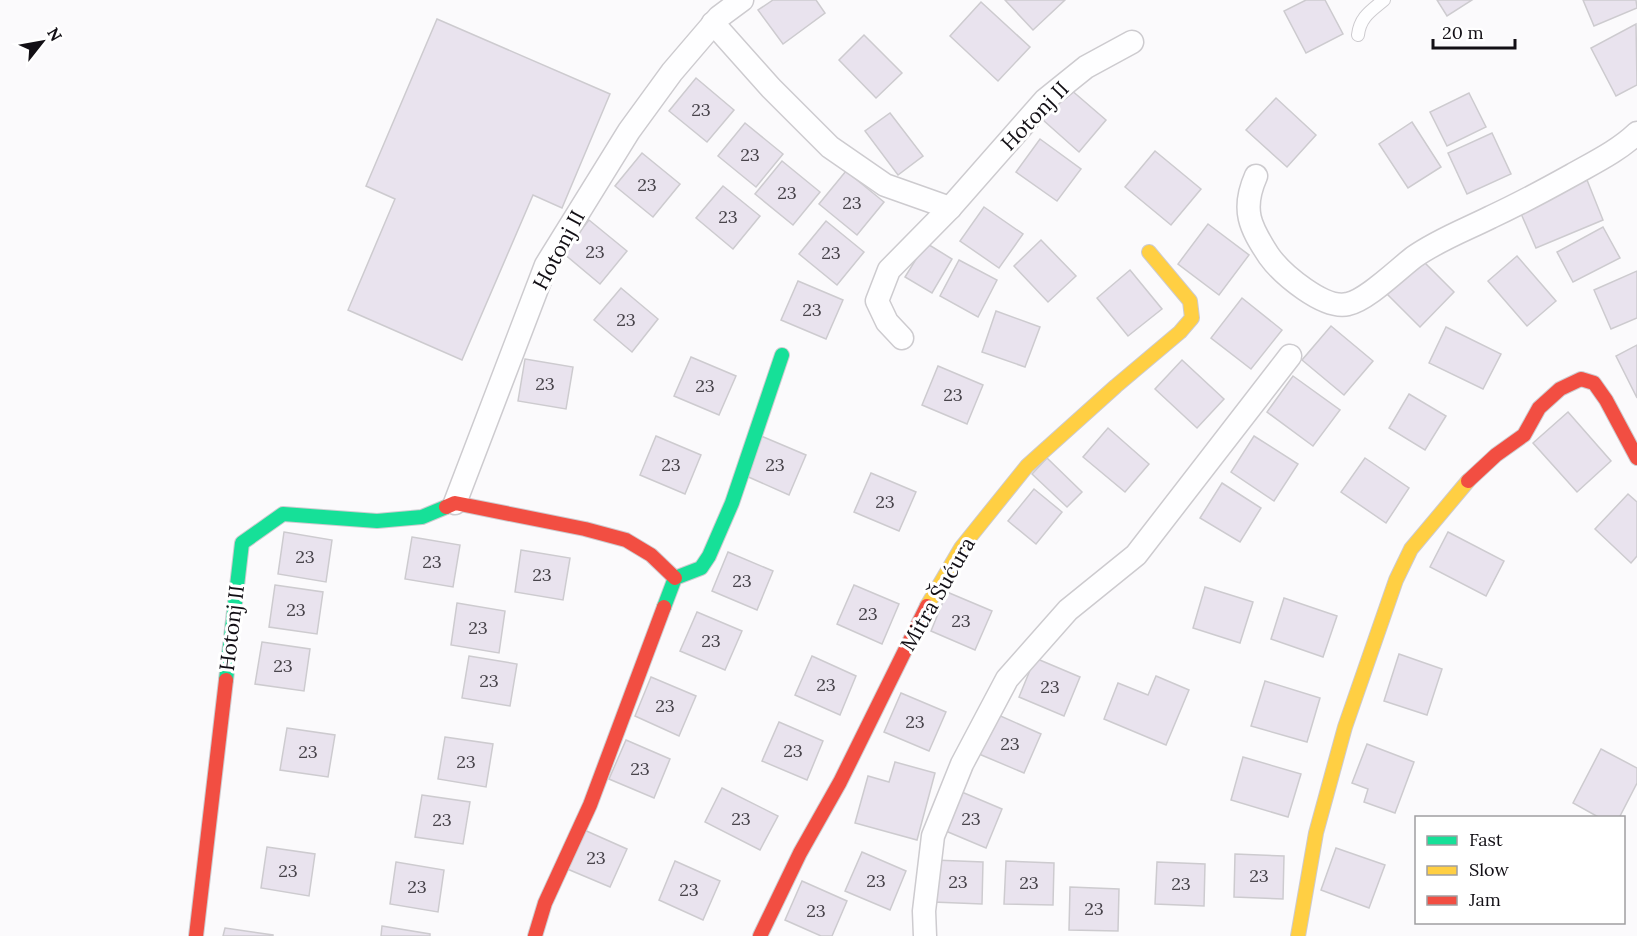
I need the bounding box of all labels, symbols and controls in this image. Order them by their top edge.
north arrow [12,12,72,72]
scale bar [1433,12,1516,50]
text: 20 m [1442,21,1484,44]
text: N [43,24,67,45]
street label: Hotonj II [995,75,1074,156]
house number: 23 [691,98,711,121]
house number: 23 [740,143,760,166]
house number: 23 [637,173,657,196]
house number: 23 [777,181,797,204]
house number: 23 [842,191,862,214]
street label: Hotonj II [526,205,591,294]
house number: 23 [718,205,738,228]
house number: 23 [585,240,605,263]
house number: 23 [821,241,841,264]
house number: 23 [802,298,822,321]
house number: 23 [616,308,636,331]
house number: 23 [535,372,555,395]
house number: 23 [695,374,715,397]
house number: 23 [943,383,963,406]
house number: 23 [661,453,681,476]
house number: 23 [765,453,785,476]
house number: 23 [875,490,895,513]
street label: Mitra Šućura [894,532,981,655]
house number: 23 [295,545,315,568]
house number: 23 [422,550,442,573]
house number: 23 [532,563,552,586]
house number: 23 [732,569,752,592]
street label: Hotonj II [213,583,250,672]
house number: 23 [286,598,306,621]
house number: 23 [858,602,878,625]
house number: 23 [951,609,971,632]
house number: 23 [468,616,488,639]
house number: 23 [701,629,721,652]
house number: 23 [273,654,293,677]
house number: 23 [479,669,499,692]
house number: 23 [816,673,836,696]
house number: 23 [1040,675,1060,698]
house number: 23 [655,694,675,717]
house number: 23 [905,710,925,733]
house number: 23 [1000,732,1020,755]
house number: 23 [783,739,803,762]
house number: 23 [298,740,318,763]
house number: 23 [456,750,476,773]
house number: 23 [630,757,650,780]
house number: 23 [731,807,751,830]
house number: 23 [961,807,981,830]
house number: 23 [432,808,452,831]
legend [1415,816,1625,924]
text: Fast [1469,828,1503,851]
house number: 23 [586,846,606,869]
text: Slow [1469,858,1509,881]
house number: 23 [278,859,298,882]
house number: 23 [1249,864,1269,887]
house number: 23 [866,869,886,892]
house number: 23 [948,870,968,893]
house number: 23 [1019,871,1039,894]
house number: 23 [1171,872,1191,895]
house number: 23 [407,875,427,898]
house number: 23 [679,878,699,901]
text: Jam [1468,888,1501,911]
house number: 23 [1084,897,1104,920]
house number: 23 [806,899,826,922]

